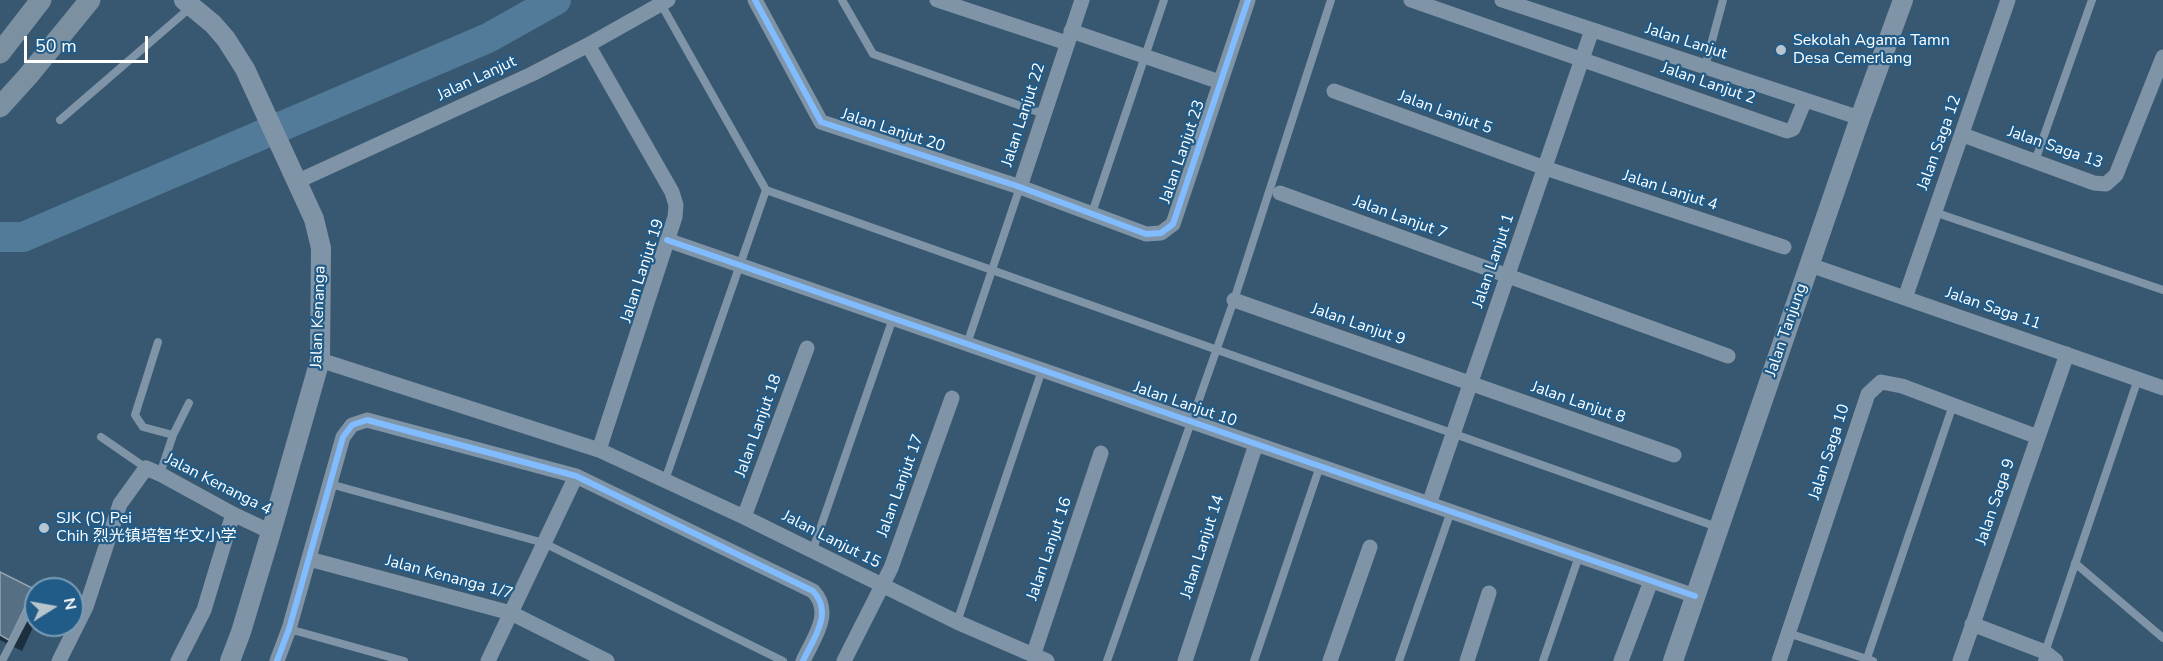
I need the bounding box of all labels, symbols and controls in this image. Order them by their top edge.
street label: Jalan Lanjut [1643,20,1729,64]
scale bar [27,24,152,62]
place label: Sekolah Agama Tamn Desa Cemerlang [1793,31,1950,69]
text: 50 m [35,34,77,58]
marker: Sekolah Agama Tamn Desa Cemerlang [1774,43,1788,57]
street label: Jalan Lanjut [435,52,519,106]
street label: Jalan Lanjut 2 [1658,59,1758,109]
street label: Jalan Lanjut 22 [998,61,1050,169]
street label: Jalan Lanjut 5 [1395,87,1495,139]
street label: Jalan Saga 12 [1914,93,1966,193]
street label: Jalan Lanjut 23 [1156,98,1210,206]
street label: Jalan Lanjut 20 [839,105,947,157]
street label: Jalan Saga 13 [2005,123,2105,173]
street label: Jalan Lanjut 4 [1620,167,1720,215]
street label: Jalan Lanjut 7 [1350,192,1450,244]
street label: Jalan Lanjut 1 [1469,211,1519,311]
street label: Jalan Lanjut 19 [617,217,669,325]
street label: Jalan Kenanga [308,265,330,369]
street label: Jalan Tanjung [1762,281,1812,379]
street label: Jalan Saga 11 [1943,284,2043,334]
street label: Jalan Lanjut 9 [1308,300,1408,350]
street label: Jalan Lanjut 18 [732,372,786,480]
street label: Jalan Lanjut 10 [1131,378,1239,432]
street label: Jalan Lanjut 8 [1528,378,1628,428]
street label: Jalan Saga 10 [1805,402,1855,502]
street label: Jalan Lanjut 17 [874,432,928,540]
street label: Jalan Kenanga 4 [162,450,274,520]
street label: Jalan Saga 9 [1972,456,2020,548]
street label: Jalan Lanjut 14 [1177,493,1229,601]
street label: Jalan Lanjut 16 [1023,495,1077,603]
street label: Jalan Lanjut 15 [779,507,883,573]
place label: SJK (C) Pei Chih 烈光镇培智华文小学 [56,509,237,547]
marker: SJK (C) Pei Chih 烈光镇培智华文小学 [37,521,51,535]
street label: Jalan Kenanga 1/7 [383,552,515,604]
north arrow [24,577,84,637]
text: N [58,596,82,612]

